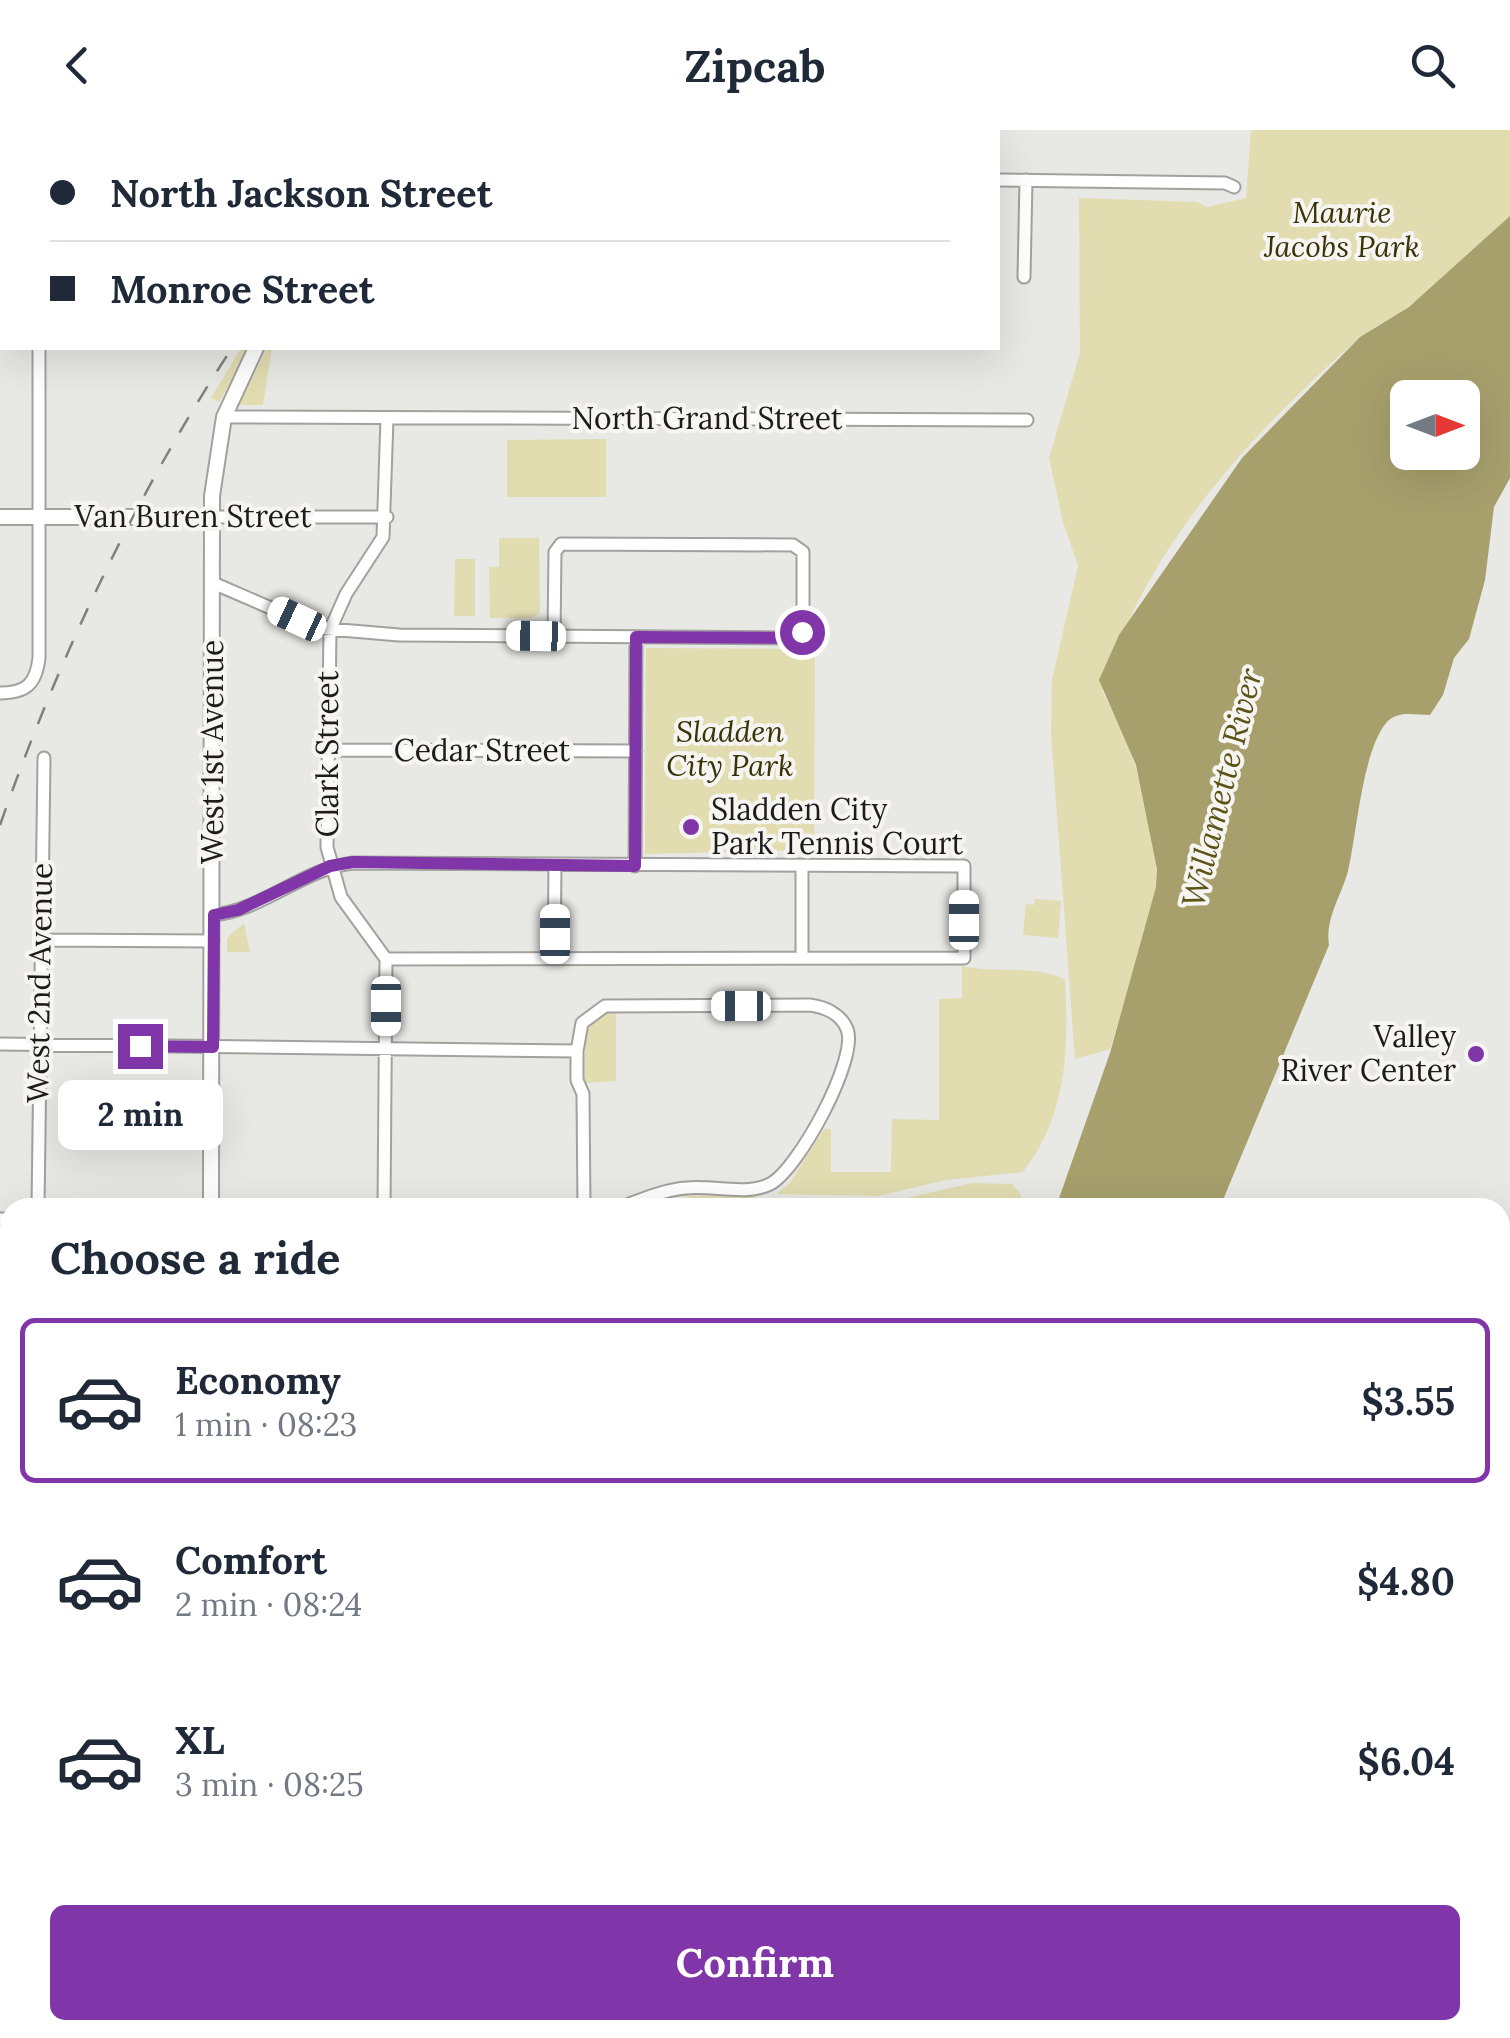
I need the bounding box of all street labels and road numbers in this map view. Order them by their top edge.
street label: North Grand Street [572,399,843,437]
street label: Van Buren Street [74,497,312,535]
street label: West 1st Avenue [193,640,231,864]
street label: Clark Street [308,670,346,837]
street label: Cedar Street [394,731,571,769]
street label: West 2nd Avenue [18,863,60,1103]

